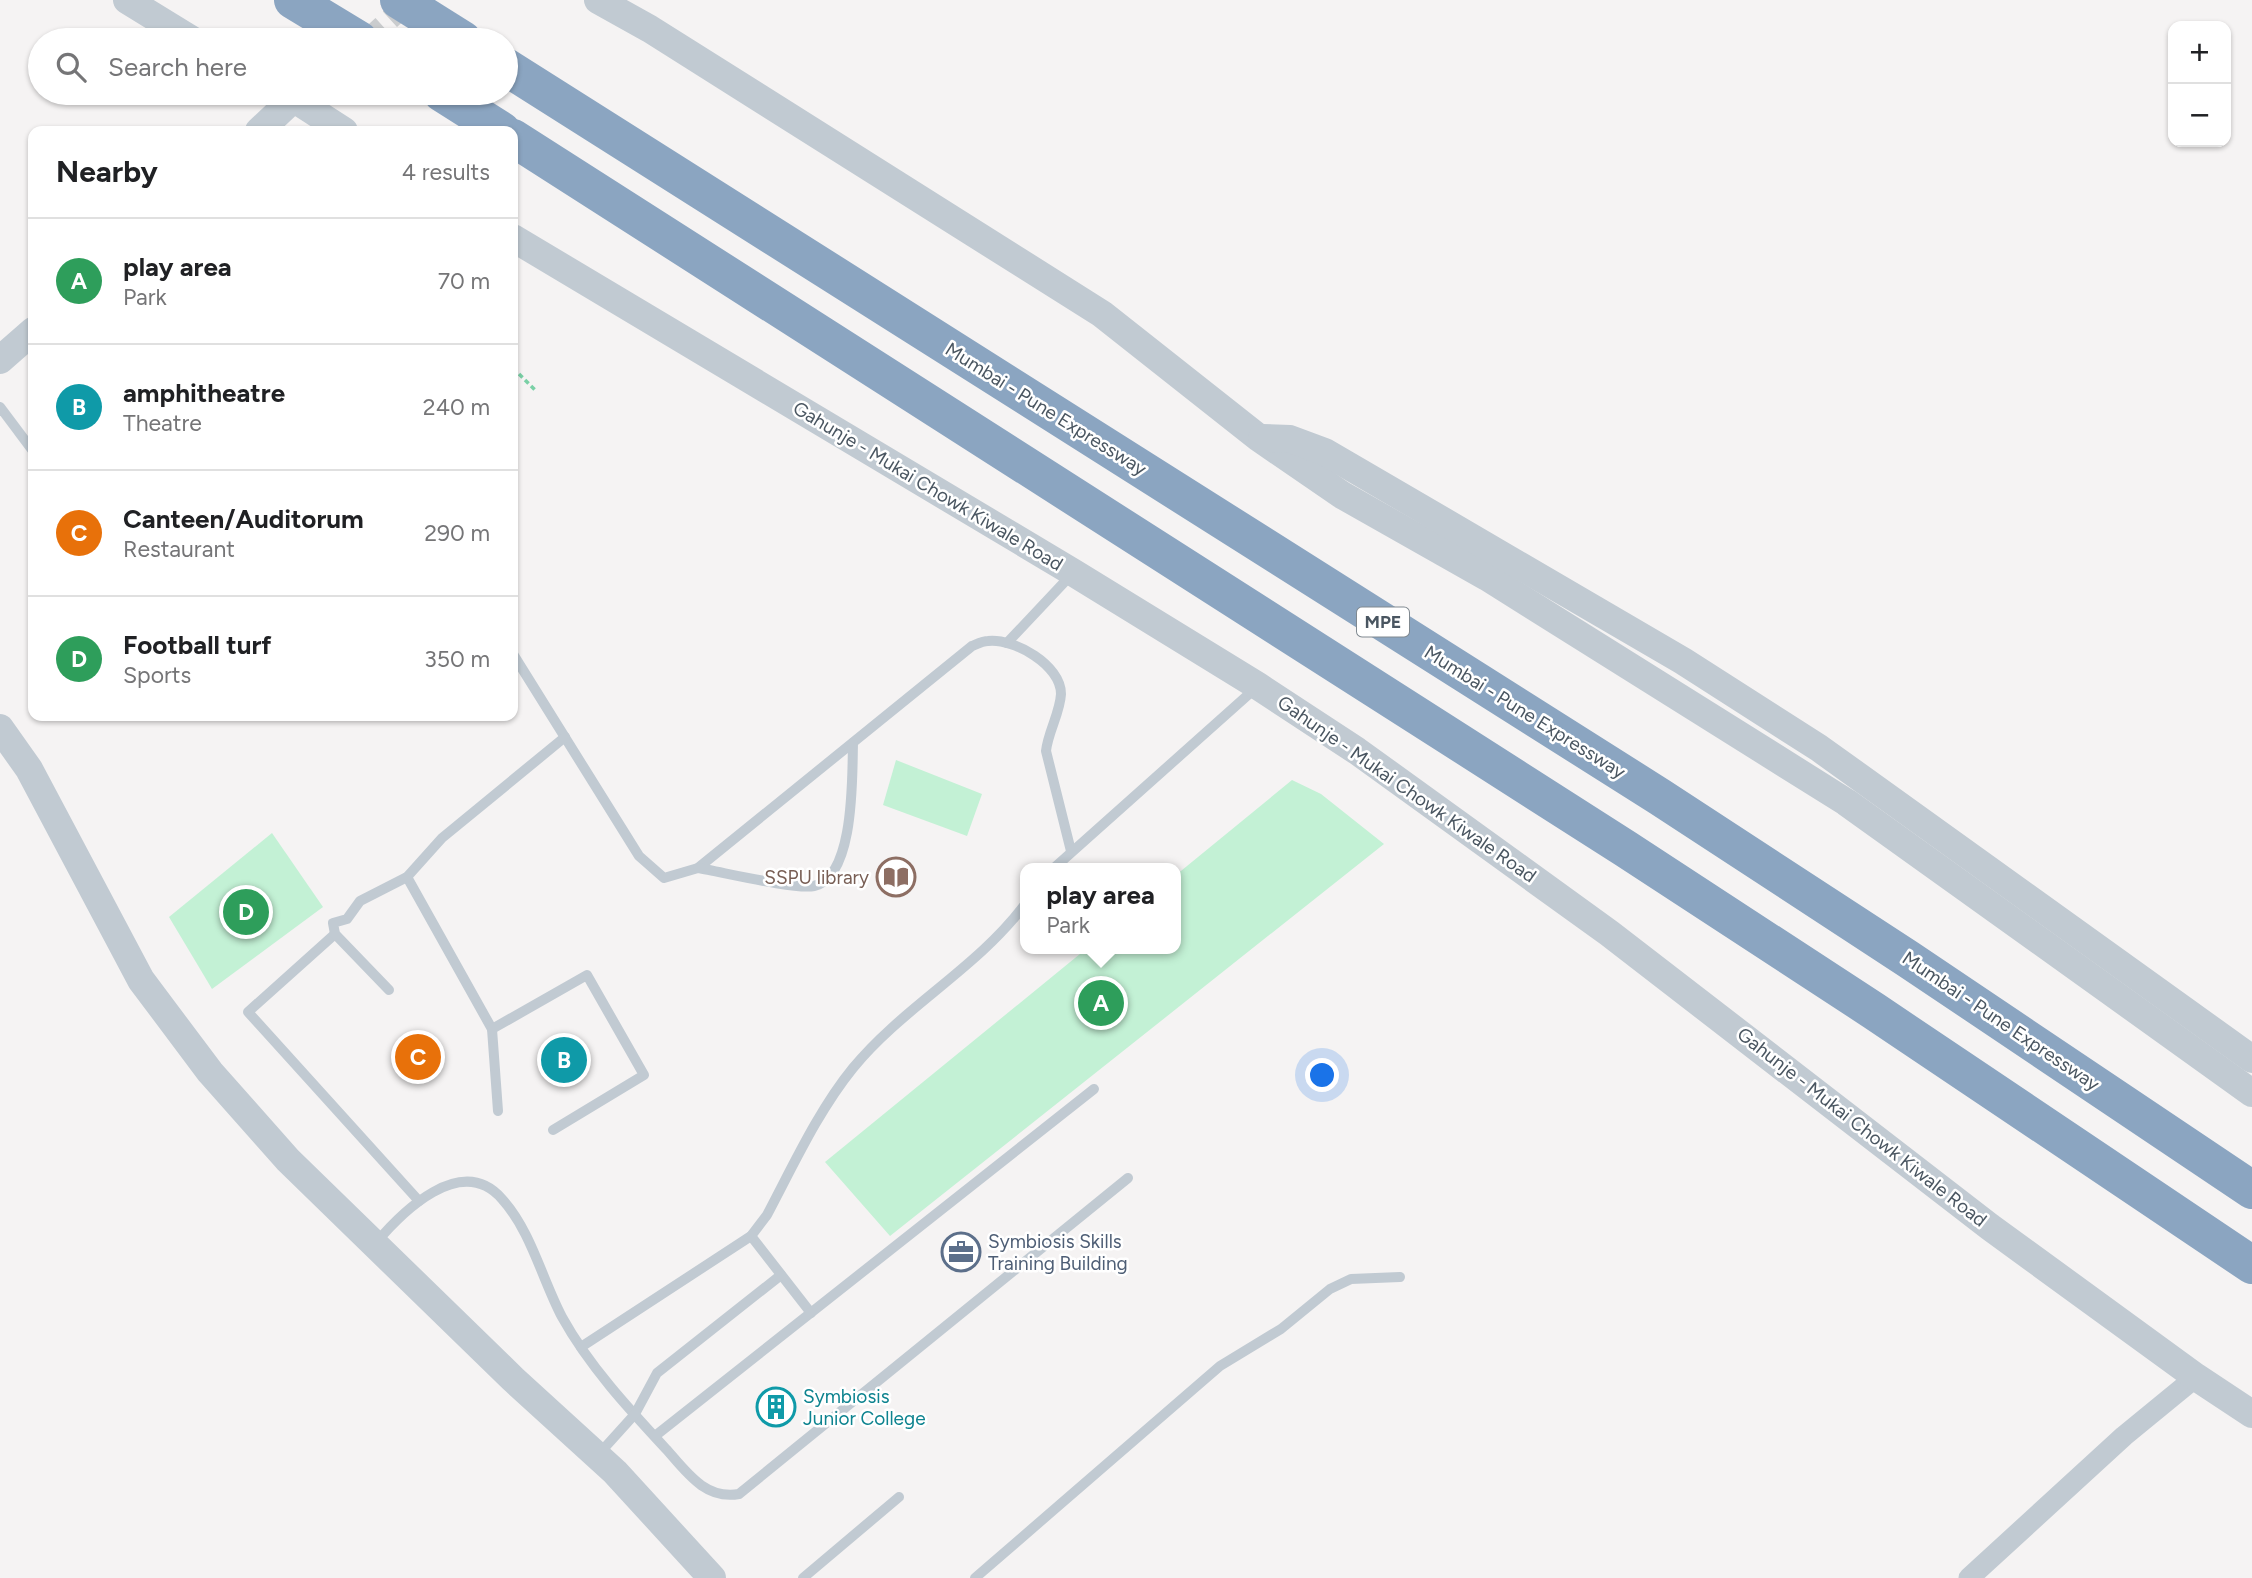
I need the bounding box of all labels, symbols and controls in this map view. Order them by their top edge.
map controls [2168,21,2231,147]
button: + [2168,21,2231,84]
search box [28,28,518,105]
icon: search [52,48,90,86]
text: Search here [108,51,247,83]
button: − [2168,84,2231,147]
text: Nearby [56,153,158,190]
text: 4 results [402,158,490,186]
text: play area [123,251,232,283]
text: A [71,267,87,295]
text: 70 m [438,267,490,295]
text: Park [123,283,167,311]
street label: Mumbai - Pune Expressway [941,338,1151,480]
text: amphitheatre [123,377,285,409]
text: B [72,393,86,421]
text: 240 m [423,393,490,421]
street label: Gahunje - Mukai Chowk Kiwale Road [789,396,1067,576]
text: Theatre [123,409,202,437]
text: Canteen/Auditorum [123,503,364,535]
text: C [71,519,87,547]
text: 290 m [424,519,490,547]
text: Restaurant [123,535,235,563]
road number: MPE [1357,608,1409,636]
text: Football turf [123,629,272,661]
street label: Mumbai - Pune Expressway [1420,641,1630,783]
text: D [71,645,87,673]
text: 350 m [424,645,490,673]
text: Sports [123,661,191,689]
street label: Gahunje - Mukai Chowk Kiwale Road [1273,691,1541,887]
library icon: SSPU library [875,856,917,898]
popup [1020,863,1181,954]
place label: SSPU library [764,866,869,889]
text: play area [1046,879,1155,911]
pin: D [223,886,269,938]
text: Park [1046,911,1090,939]
street label: Mumbai - Pune Expressway [1898,946,2104,1096]
pin: A [1078,977,1124,1029]
street label: Gahunje - Mukai Chowk Kiwale Road [1733,1022,1991,1232]
pin: C [395,1031,441,1083]
pin: B [541,1034,587,1086]
your location [1305,1058,1339,1092]
place label: Symbiosis Skills Training Building [988,1230,1128,1275]
office icon: Symbiosis Skills Training Building [940,1231,982,1273]
place label: Symbiosis Junior College [803,1385,926,1430]
building icon: Symbiosis Junior College [755,1386,797,1428]

